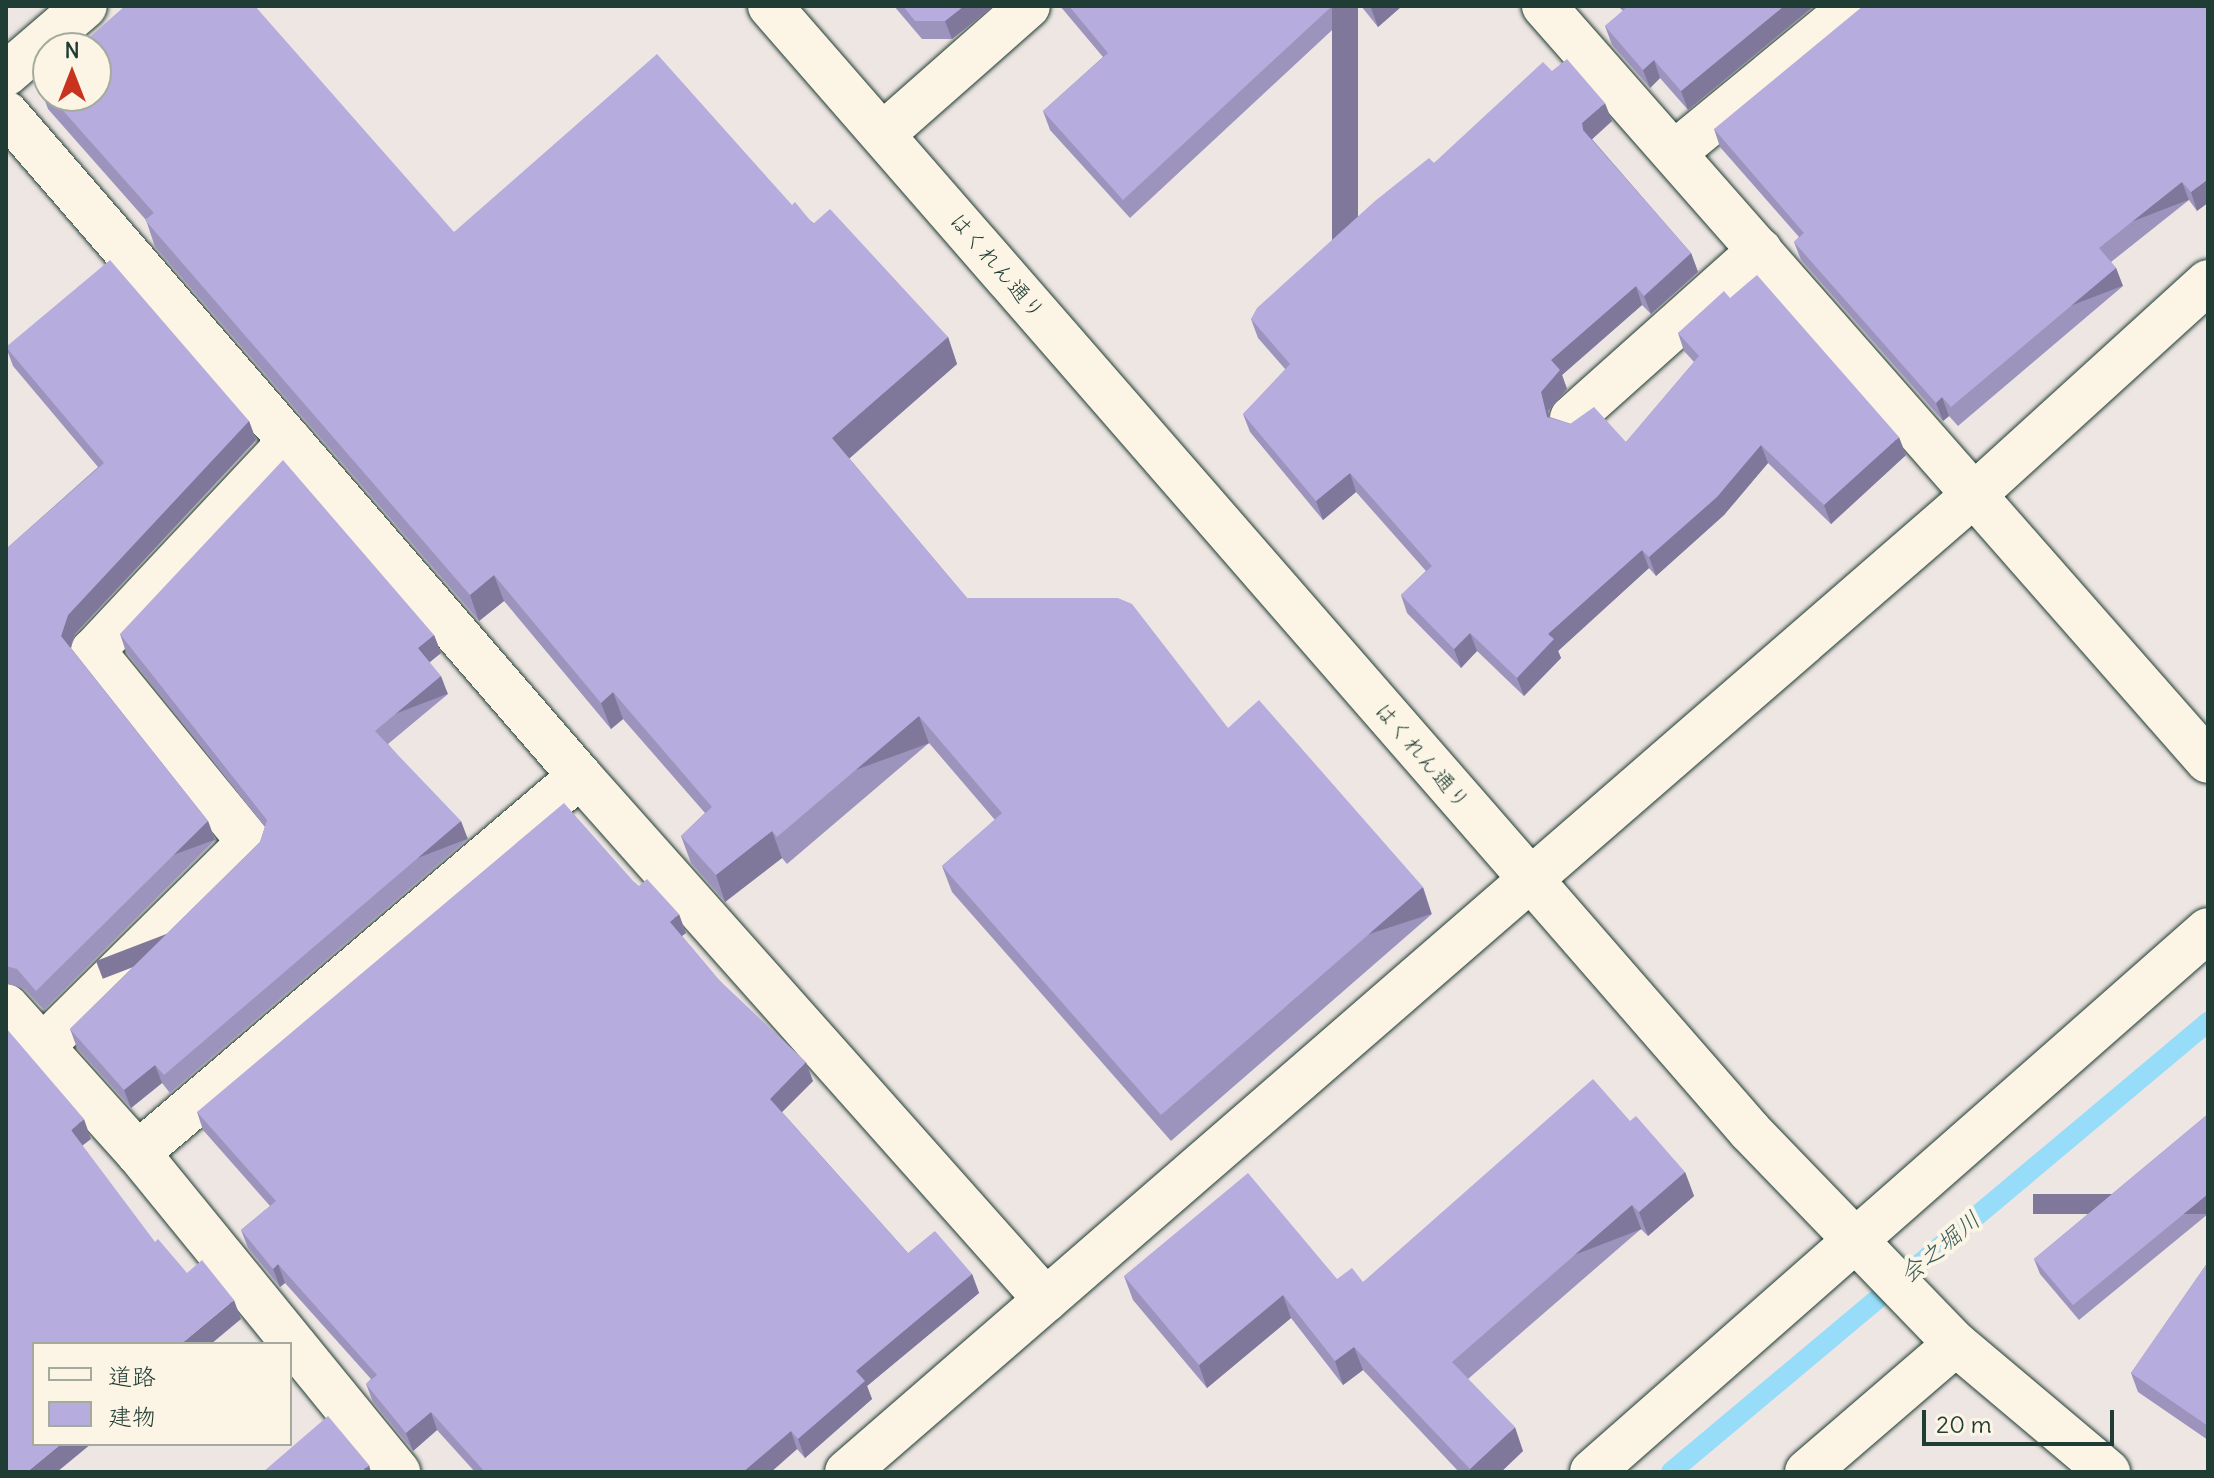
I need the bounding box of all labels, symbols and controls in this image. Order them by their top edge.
north arrow [32,32,112,112]
text: N [64,36,80,64]
street label: はくれん通り [944,208,1050,324]
street label: はくれん通り [1369,698,1475,814]
water label: 会之堀川 [1894,1205,1986,1289]
legend [32,1342,292,1446]
text: 道路 [108,1361,156,1391]
scale bar [1926,1394,2118,1444]
text: 建物 [108,1401,156,1431]
text: 20 m [1936,1409,1992,1439]

